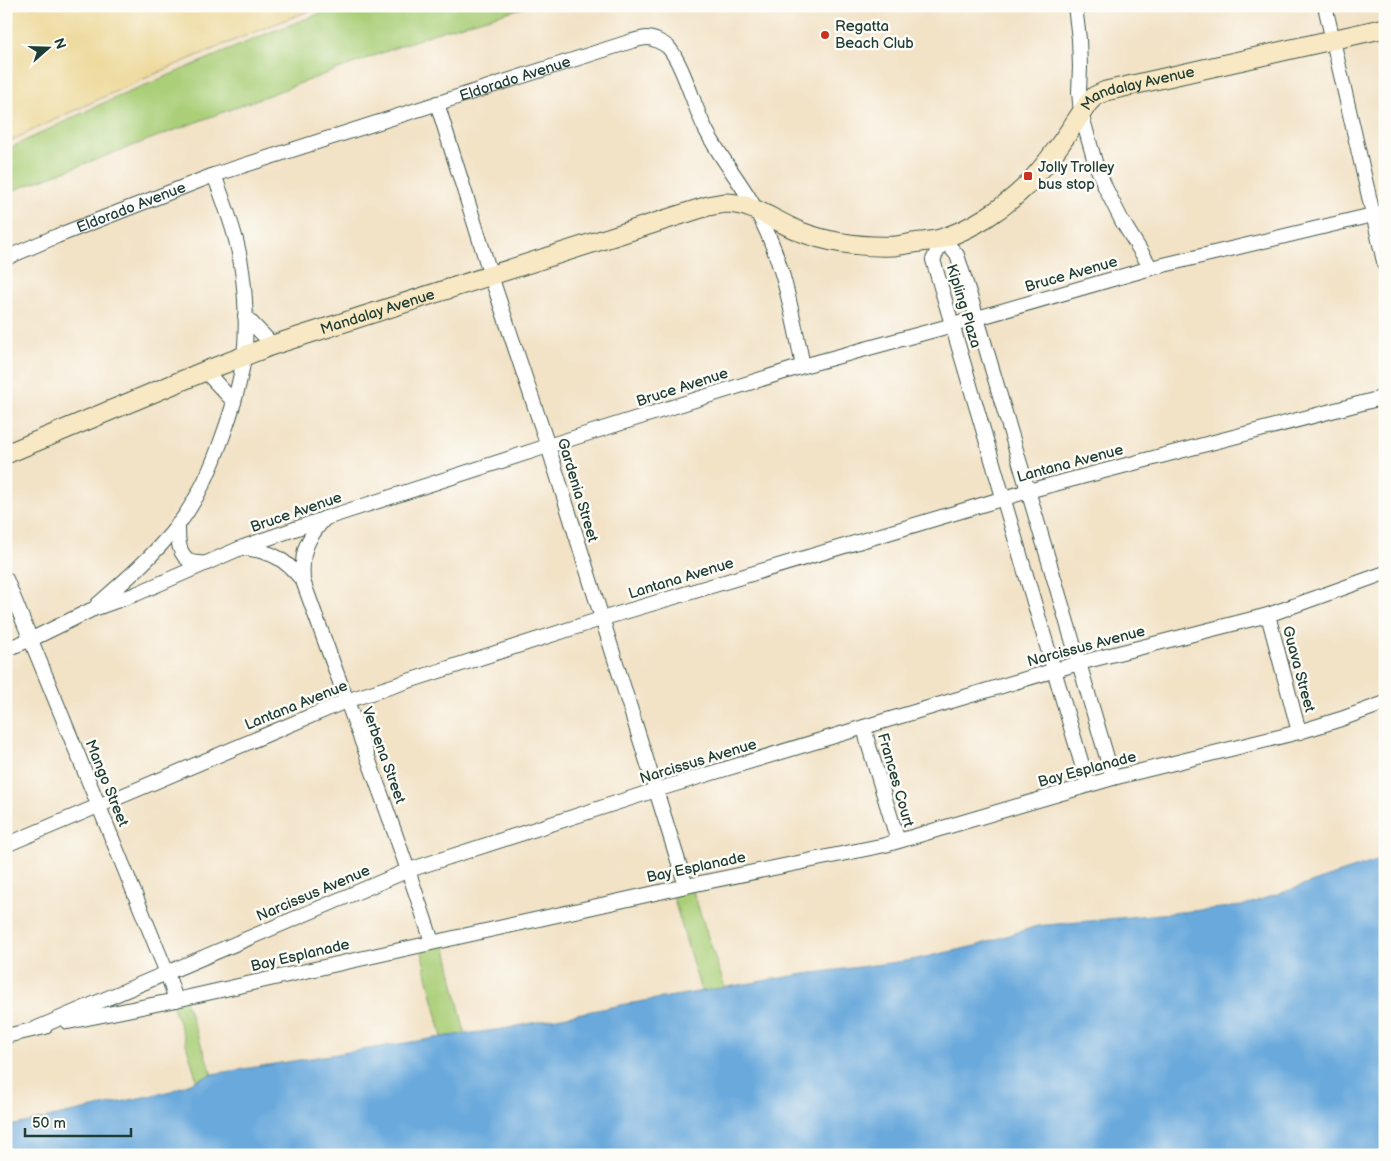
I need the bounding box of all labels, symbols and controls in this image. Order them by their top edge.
place label: Regatta Beach Club [835,17,914,53]
north arrow [22,22,72,72]
marker: Regatta Beach Club [819,29,831,41]
text: N [50,36,70,52]
street label: Eldorado Avenue [457,52,573,106]
street label: Mandalay Avenue [1077,62,1196,114]
place label: Jolly Trolley bus stop [1038,158,1114,194]
marker: Jolly Trolley bus stop [1022,170,1034,182]
street label: Eldorado Avenue [74,178,189,237]
street label: Bruce Avenue [1023,252,1120,297]
street label: Kipling Plaza [942,262,985,350]
street label: Mandalay Avenue [318,285,437,339]
street label: Bruce Avenue [634,364,731,411]
street label: Gardenia Street [553,436,602,545]
street label: Lantana Avenue [1015,440,1125,487]
street label: Bruce Avenue [248,488,344,537]
street label: Lantana Avenue [626,553,736,604]
street label: Narcissus Avenue [1025,622,1147,671]
street label: Guava Street [1278,624,1319,715]
street label: Lantana Avenue [242,676,350,735]
street label: Verbena Street [357,704,410,807]
street label: Frances Court [873,731,918,830]
street label: Narcissus Avenue [637,735,759,788]
street label: Mango Street [80,737,133,830]
street label: Bay Esplanade [1036,747,1138,792]
street label: Bay Esplanade [645,848,747,887]
street label: Narcissus Avenue [254,861,373,926]
street label: Bay Esplanade [249,935,351,976]
scale bar [25,1106,131,1138]
text: 50 m [32,1114,66,1133]

